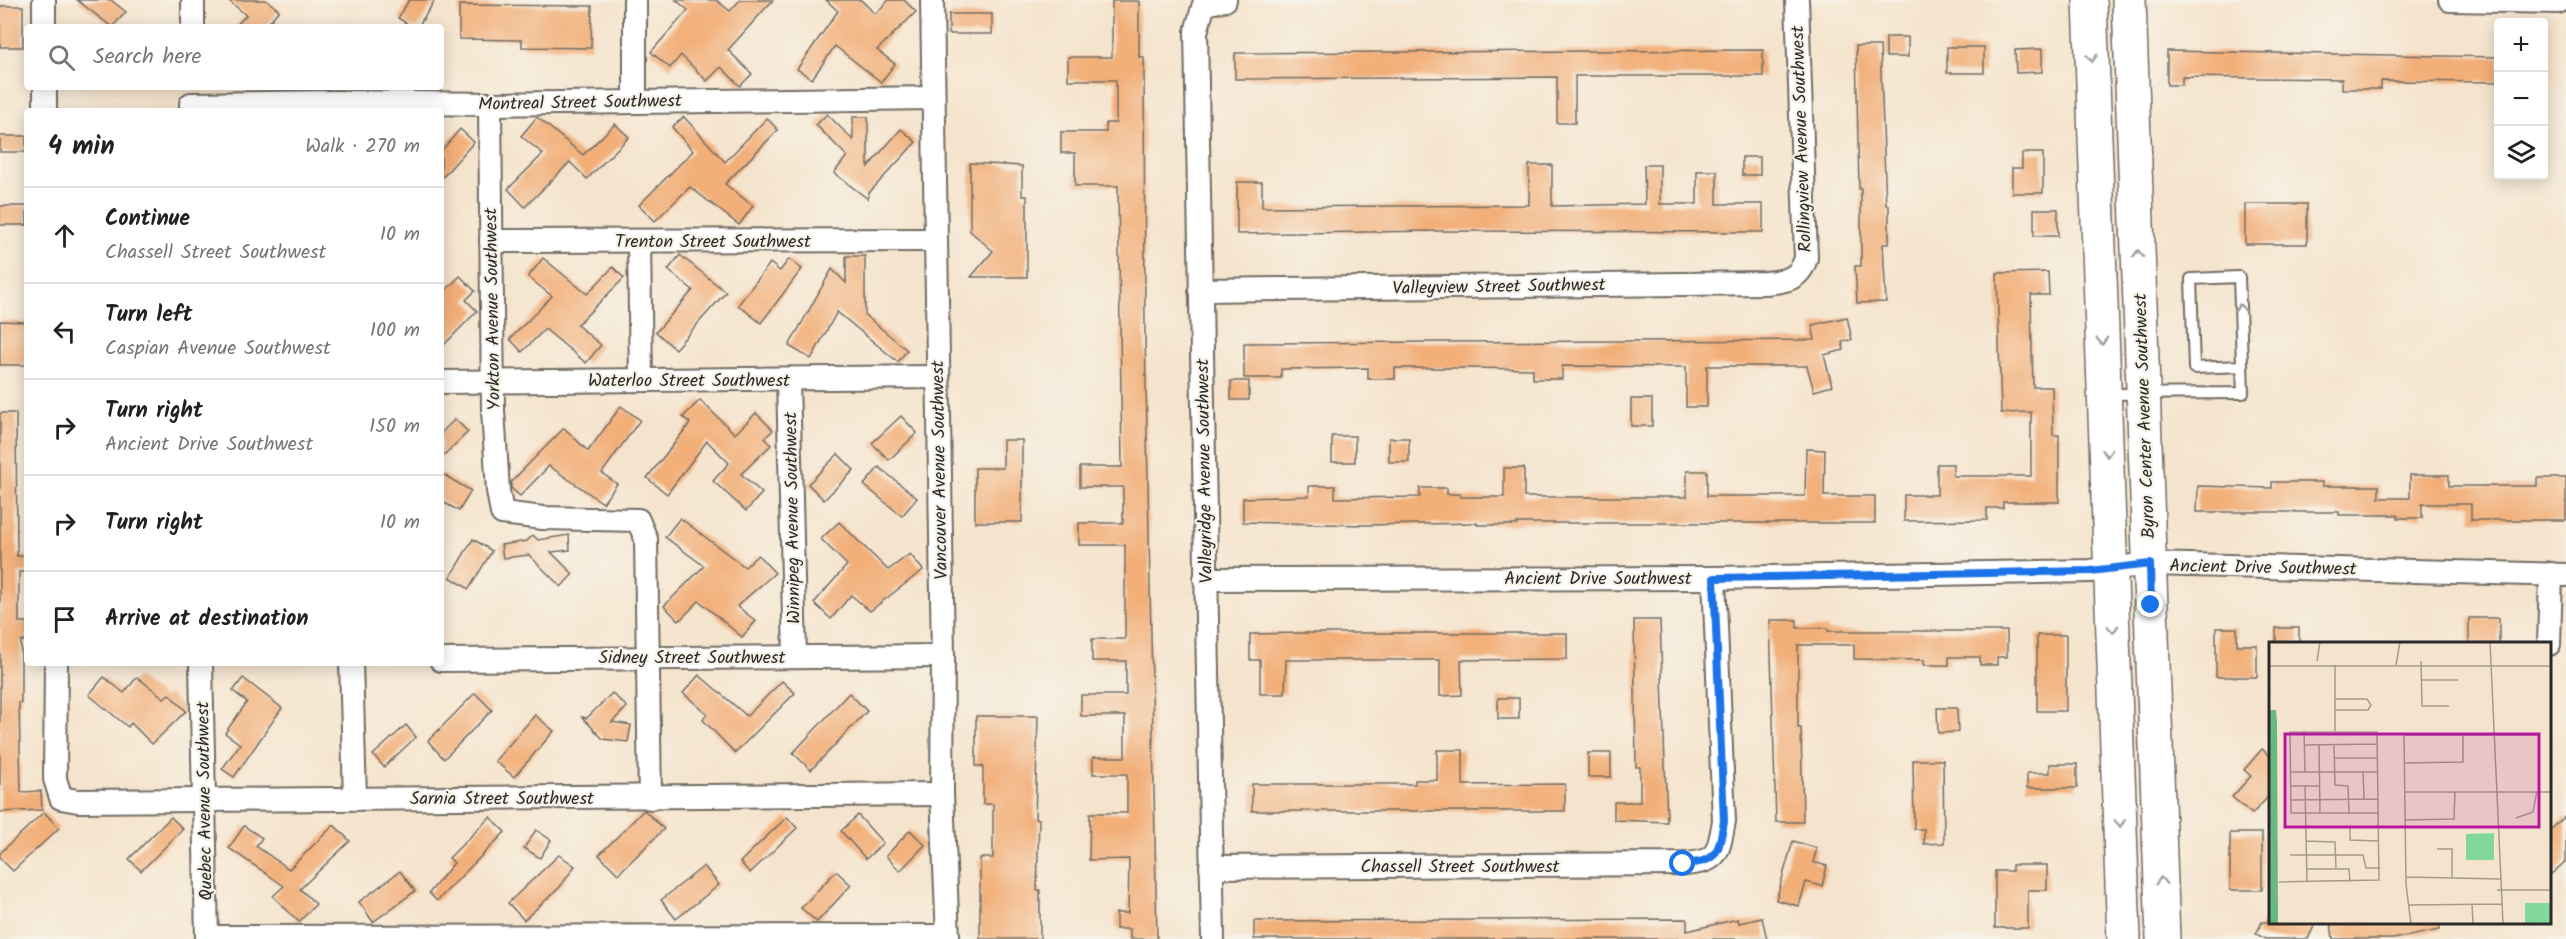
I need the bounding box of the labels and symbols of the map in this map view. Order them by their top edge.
street label: Rollingview Avenue Southwest [1784,24,1821,253]
one-way arrow [2086,54,2099,63]
street label: Montreal Street Southwest [478,87,683,120]
street label: Yorkton Avenue Southwest [477,206,510,411]
street label: Trenton Street Southwest [615,228,812,257]
one-way arrow [2131,250,2144,259]
street label: Valleyview Street Southwest [1392,271,1607,304]
street label: Byron Center Avenue Southwest [2127,292,2164,539]
one-way arrow [2234,303,2246,312]
one-way arrow [2096,336,2109,345]
street label: Valleyridge Avenue Southwest [1189,357,1222,583]
street label: Vancouver Avenue Southwest [924,359,957,580]
street label: Waterloo Street Southwest [588,367,791,396]
street label: Winnipeg Avenue Southwest [777,411,810,624]
one-way arrow [2100,448,2113,457]
street label: Ancient Drive Southwest [2169,552,2358,585]
street label: Ancient Drive Southwest [1504,565,1693,594]
route end [2137,591,2163,617]
one-way arrow [2106,624,2119,633]
inset map [2269,642,2551,924]
street label: Sidney Street Southwest [599,644,786,673]
street label: Quebec Avenue Southwest [189,700,222,901]
street label: Sarnia Street Southwest [410,785,595,814]
one-way arrow [2113,819,2126,828]
route start [1669,850,1695,876]
street label: Chassell Street Southwest [1360,853,1561,882]
one-way arrow [2154,876,2167,885]

